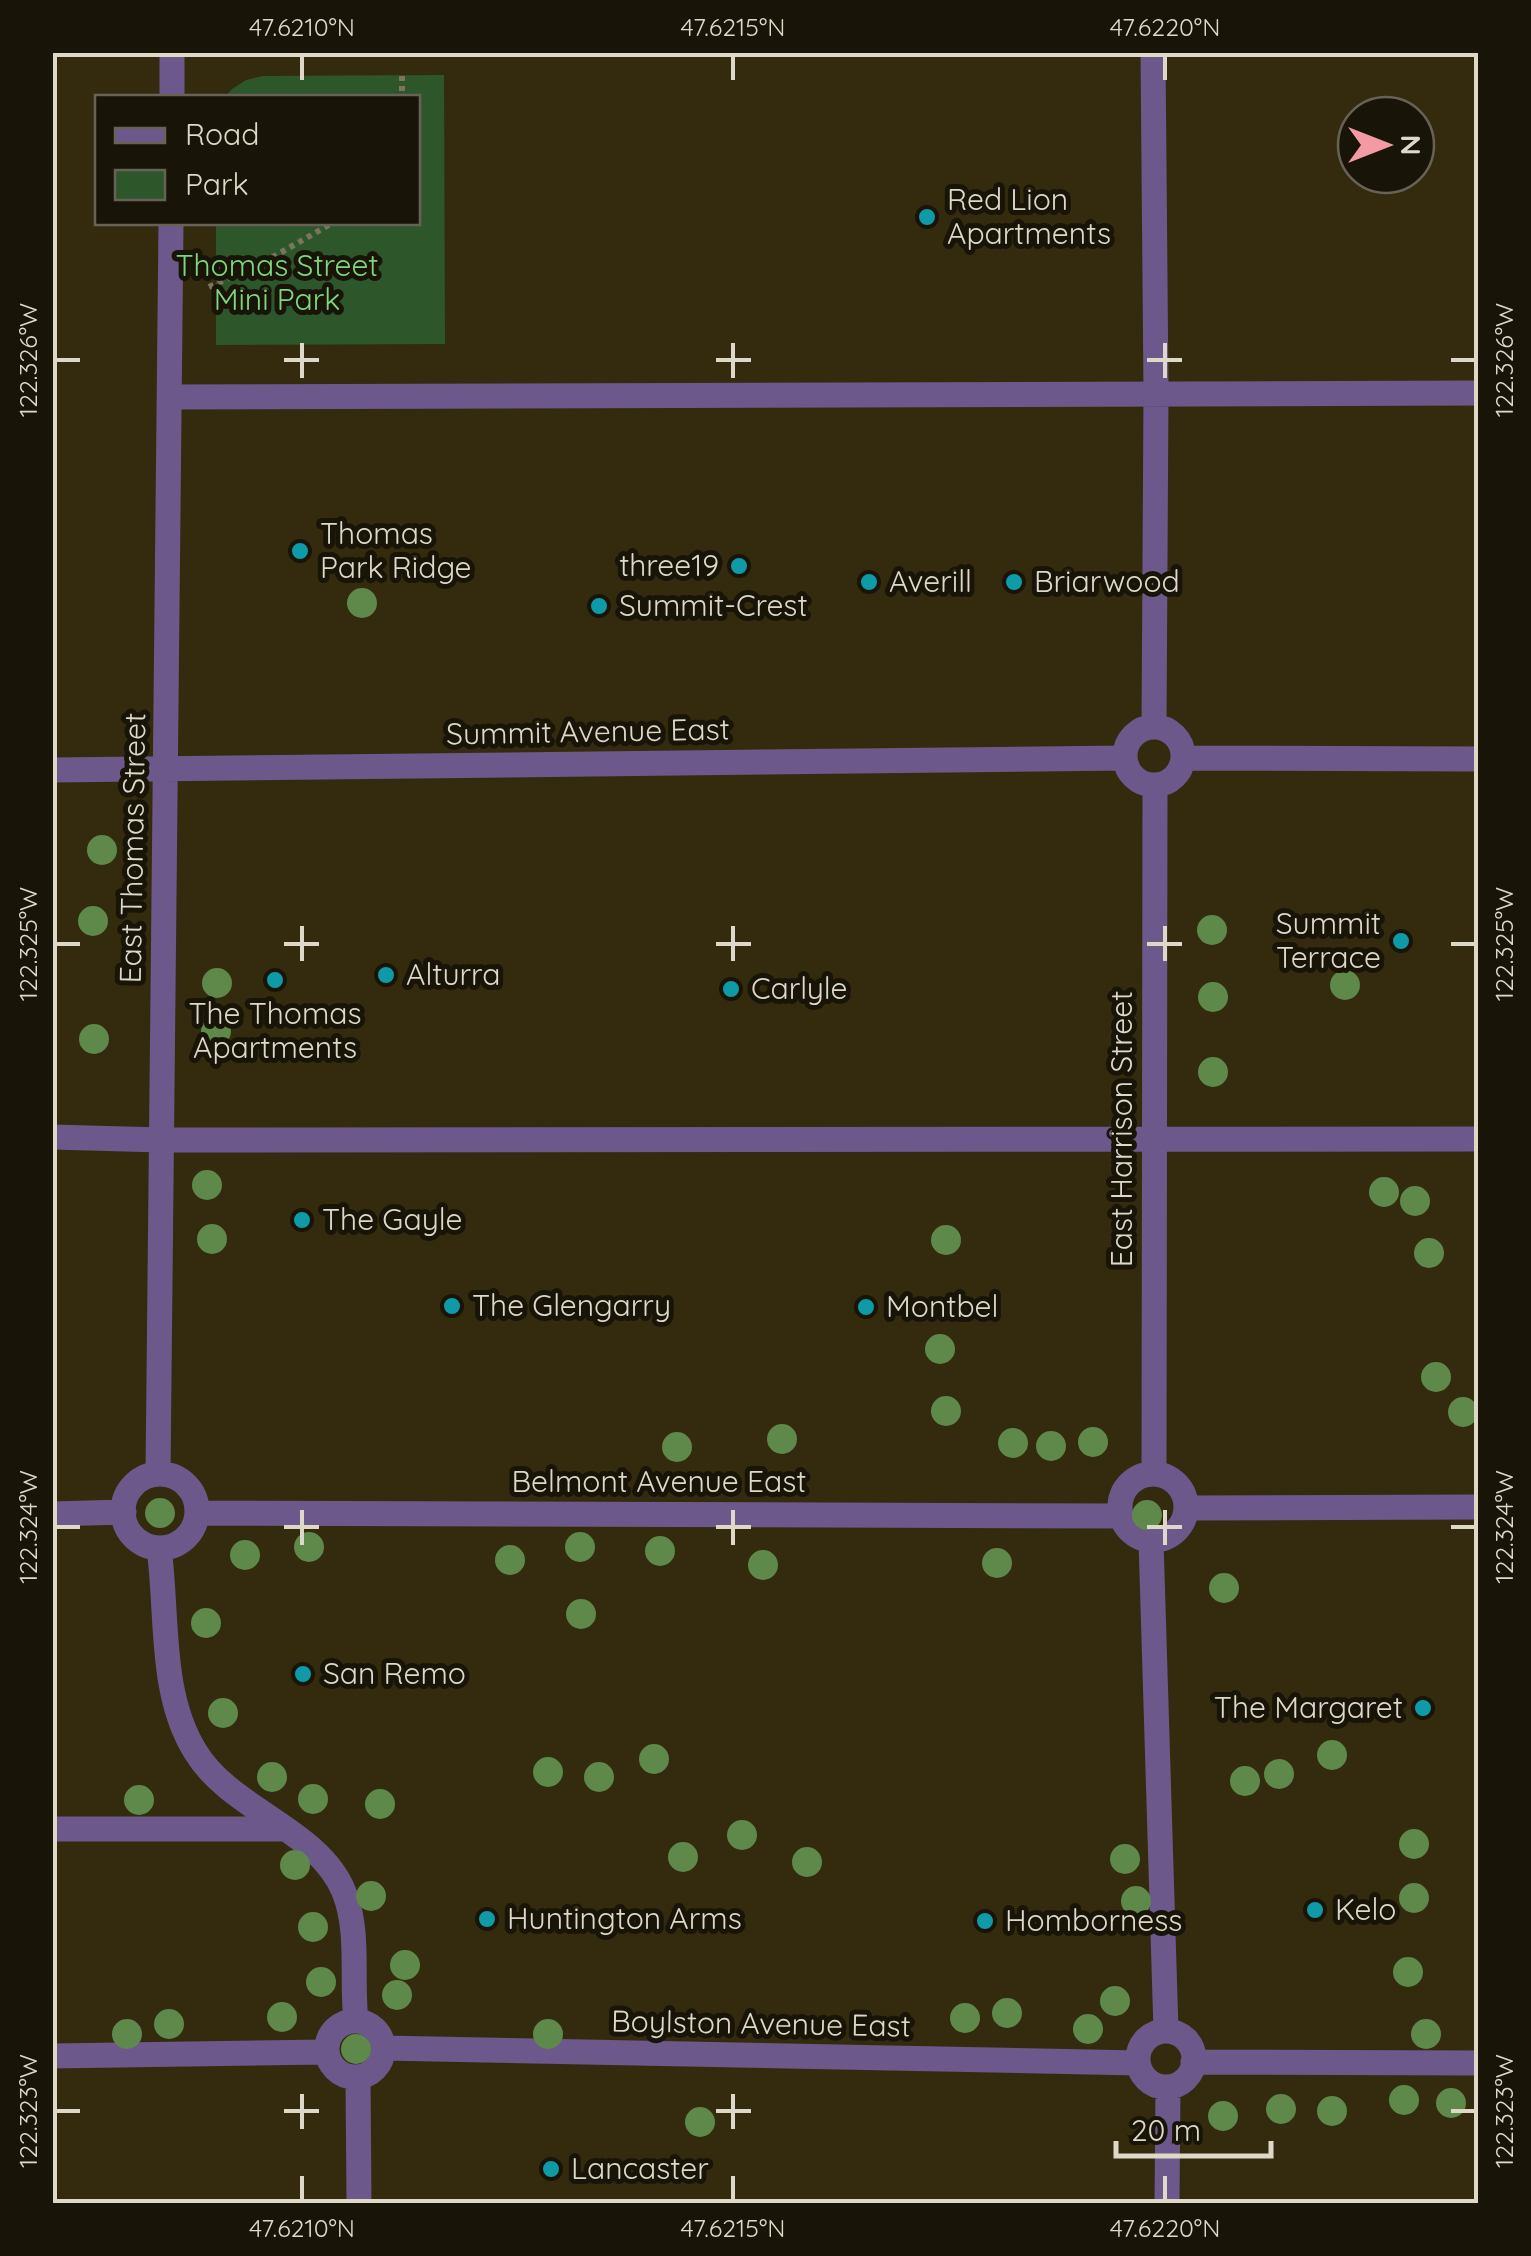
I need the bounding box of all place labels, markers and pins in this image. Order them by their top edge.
place label: Red Lion Apartments [947,180,1111,252]
marker: Red Lion Apartments [916,206,938,228]
place label: Thomas Park Ridge [320,514,471,586]
marker: Thomas Park Ridge [289,540,311,562]
place label: three19 [619,546,719,584]
marker: three19 [728,555,750,577]
place label: Averill [889,562,972,600]
place label: Briarwood [1034,562,1180,600]
marker: Averill [858,571,880,593]
marker: Briarwood [1003,571,1025,593]
place label: Summit-Crest [619,586,808,624]
marker: Summit-Crest [588,595,610,617]
place label: Summit Terrace [1276,904,1381,976]
marker: Summit Terrace [1390,930,1412,952]
place label: Alturra [406,955,500,993]
marker: Alturra [375,964,397,986]
marker: The Thomas Apartments [264,969,286,991]
place label: Carlyle [751,969,847,1007]
marker: Carlyle [720,978,742,1000]
place label: The Thomas Apartments [188,994,362,1066]
place label: The Gayle [322,1200,462,1238]
marker: The Gayle [291,1209,313,1231]
place label: The Glengarry [472,1286,671,1324]
place label: Montbel [886,1287,998,1325]
marker: The Glengarry [441,1295,463,1317]
marker: Montbel [855,1296,877,1318]
place label: San Remo [323,1654,466,1692]
marker: San Remo [292,1663,314,1685]
place label: The Margaret [1214,1688,1403,1726]
marker: The Margaret [1412,1697,1434,1719]
place label: Kelo [1335,1890,1396,1928]
place label: Huntington Arms [507,1899,742,1937]
marker: Kelo [1304,1899,1326,1921]
place label: Homborness [1005,1901,1182,1939]
marker: Huntington Arms [476,1908,498,1930]
marker: Homborness [974,1910,996,1932]
place label: Lancaster [571,2149,709,2187]
marker: Lancaster [540,2158,562,2180]

